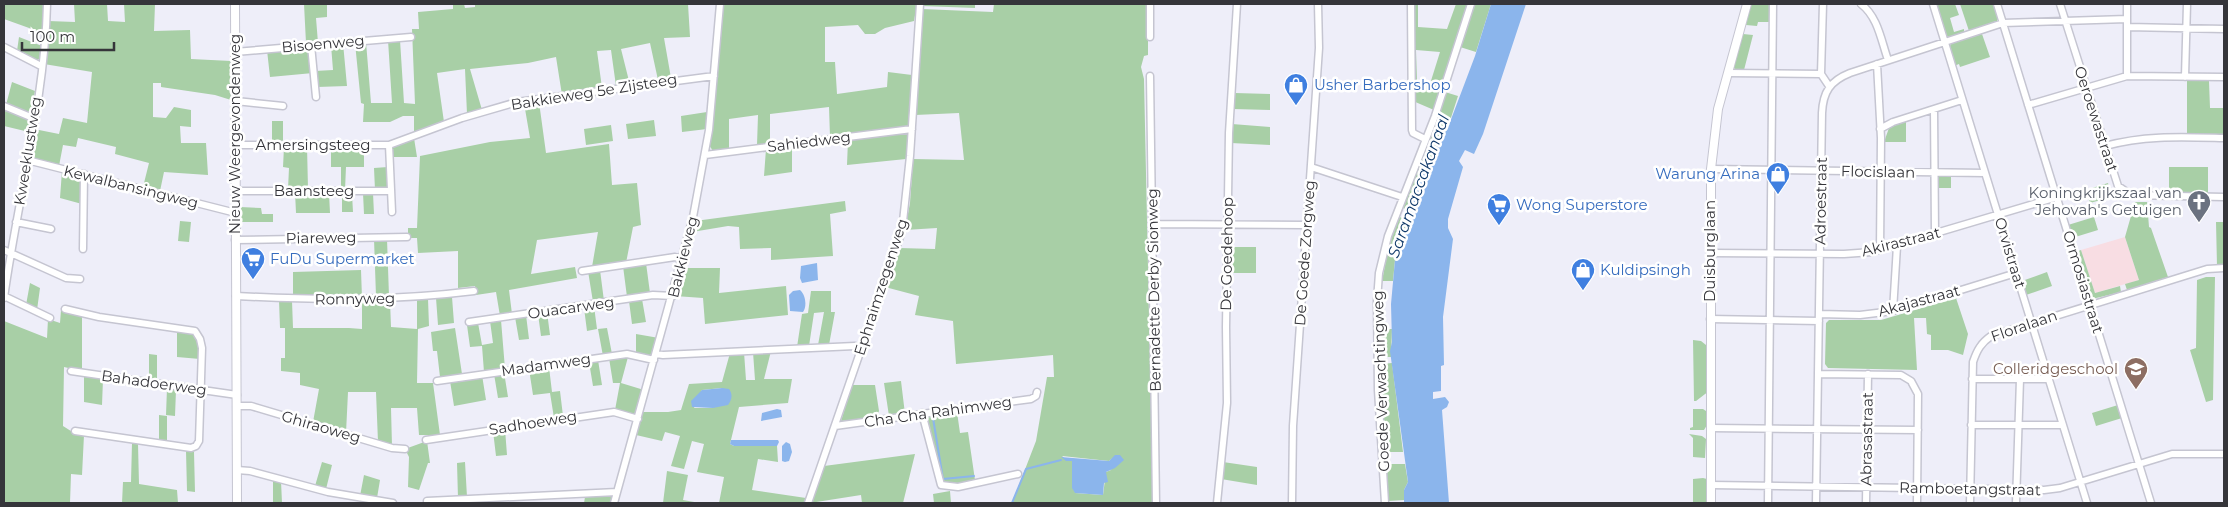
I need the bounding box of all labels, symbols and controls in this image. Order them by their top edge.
scale bar [22,20,115,52]
text: 100 m [30,27,75,46]
street label: Bisoenweg [281,30,365,57]
street label: Nieuw Weergevondenweg [225,34,244,234]
street label: Oeroewastraat [2070,64,2123,174]
street label: Bakkieweg 5e Zijsteeg [509,69,678,114]
shop icon: Usher Barbershop [1283,72,1309,106]
place label: Usher Barbershop [1314,75,1451,94]
street label: Kweeklustweg [10,95,45,207]
water label: Saramaccakanaal [1384,111,1453,260]
street label: Sahiedweg [766,127,852,156]
street label: Amersingsteeg [255,135,371,154]
street label: Adroestraat [1810,157,1831,245]
street label: Kewalbansingweg [62,161,200,212]
shop icon: Warung Arina [1765,161,1791,195]
street label: Flocislaan [1841,161,1915,182]
place label: Warung Arina [1655,164,1760,183]
street label: De Goede Zorgweg [1290,180,1319,326]
street label: Baansteeg [274,181,354,200]
place label: Koningkrijkszaal van Jehovah's Getuigen [2029,183,2182,219]
street label: Bernadette Derby Sionweg [1142,188,1165,392]
church icon: Koningkrijkszaal van Jehovah's Getuigen [2186,189,2212,223]
supermarket icon: Wong Superstore [1486,192,1512,226]
place label: Wong Superstore [1516,195,1648,214]
street label: De Goedehoop [1216,197,1237,311]
street label: Duisburglaan [1700,200,1719,302]
street label: Bakkieweg [663,214,702,300]
street label: Orvistraat [1991,215,2030,291]
street label: Ephraimzegenweg [849,216,912,358]
street label: Akirastraat [1859,223,1942,260]
street label: Piareweg [285,227,356,248]
street label: Ormosiastraat [2059,228,2108,336]
supermarket icon: FuDu Supermarket [240,246,266,280]
place label: FuDu Supermarket [270,249,415,268]
shop icon: Kuldipsingh [1570,257,1596,291]
place label: Kuldipsingh [1600,260,1691,279]
street label: Akajastraat [1876,280,1962,321]
street label: Ronnyweg [315,288,395,309]
street label: Goede Verwachtingweg [1368,290,1393,472]
street label: Ouacarweg [526,292,616,323]
street label: Floralaan [1988,305,2060,346]
street label: Madamweg [500,349,592,380]
school or university icon: Colleridgeschool [2123,356,2149,390]
place label: Colleridgeschool [1993,359,2118,378]
street label: Bahadoerweg [100,366,208,399]
street label: Cha Cha Rahimweg [863,392,1013,431]
street label: Abrasastraat [1856,392,1877,486]
street label: Ghiraoweg [279,406,363,447]
street label: Sadhoeweg [487,406,578,439]
street label: Ramboetangstraat [1899,478,2041,499]

